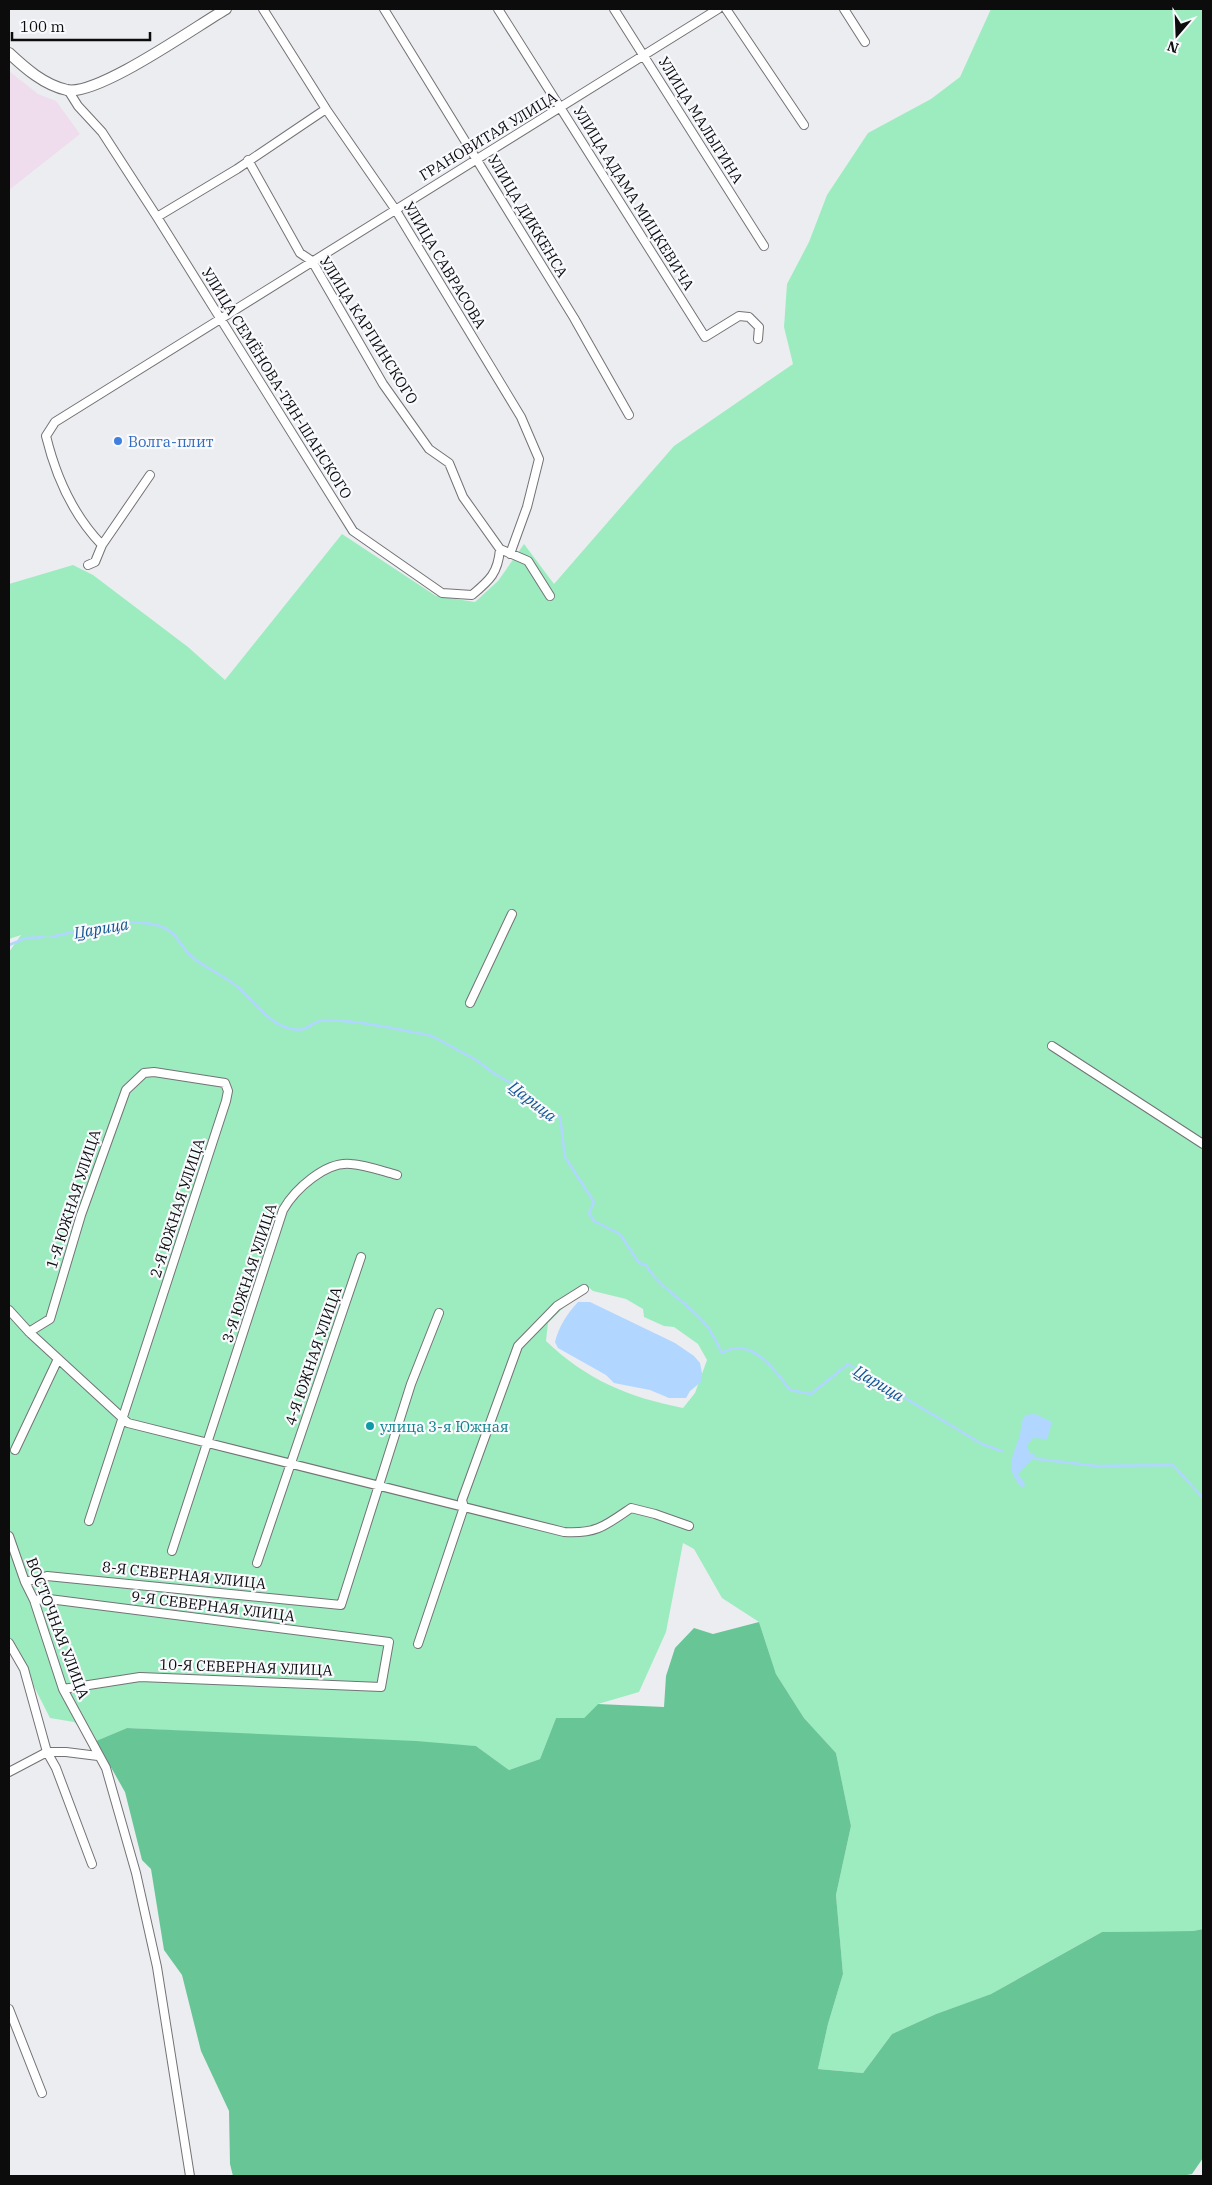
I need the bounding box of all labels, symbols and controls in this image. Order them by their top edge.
scale bar [12,10,150,42]
north arrow [1152,10,1202,60]
text: 100 m [20,17,65,36]
text: N [1165,37,1181,58]
street label: УЛИЦА МАЛЫГИНА [654,53,748,188]
street label: ГРАНОВИТАЯ УЛИЦА [416,87,561,185]
street label: УЛИЦА АДАМА МИЦКЕВИЧА [569,102,699,294]
street label: УЛИЦА ДИККЕНСА [484,151,573,282]
street label: УЛИЦА САВРАСОВА [400,198,491,333]
street label: УЛИЦА КАРПИНСКОГО [316,252,422,408]
street label: УЛИЦА СЕМЁНОВА-ТЯН-ШАНСКОГО [198,264,356,502]
place label: Волга-плит [128,432,214,451]
marker: Волга-плит [112,435,124,447]
water label: Царица [71,913,130,943]
water label: Царица [504,1076,561,1126]
street label: 1-Я ЮЖНАЯ УЛИЦА [41,1126,105,1271]
street label: 2-Я ЮЖНАЯ УЛИЦА [145,1135,209,1280]
street label: 3-Я ЮЖНАЯ УЛИЦА [217,1200,281,1345]
street label: 4-Я ЮЖНАЯ УЛИЦА [280,1283,346,1428]
water label: Царица [849,1360,908,1406]
place label: улица 3-я Южная [380,1417,509,1436]
marker: улица 3-я Южная [364,1420,376,1432]
street label: ВОСТОЧНАЯ УЛИЦА [22,1555,94,1702]
street label: 8-Я СЕВЕРНАЯ УЛИЦА [101,1557,268,1593]
street label: 9-Я СЕВЕРНАЯ УЛИЦА [130,1587,297,1626]
street label: 10-Я СЕВЕРНАЯ УЛИЦА [159,1654,334,1680]

